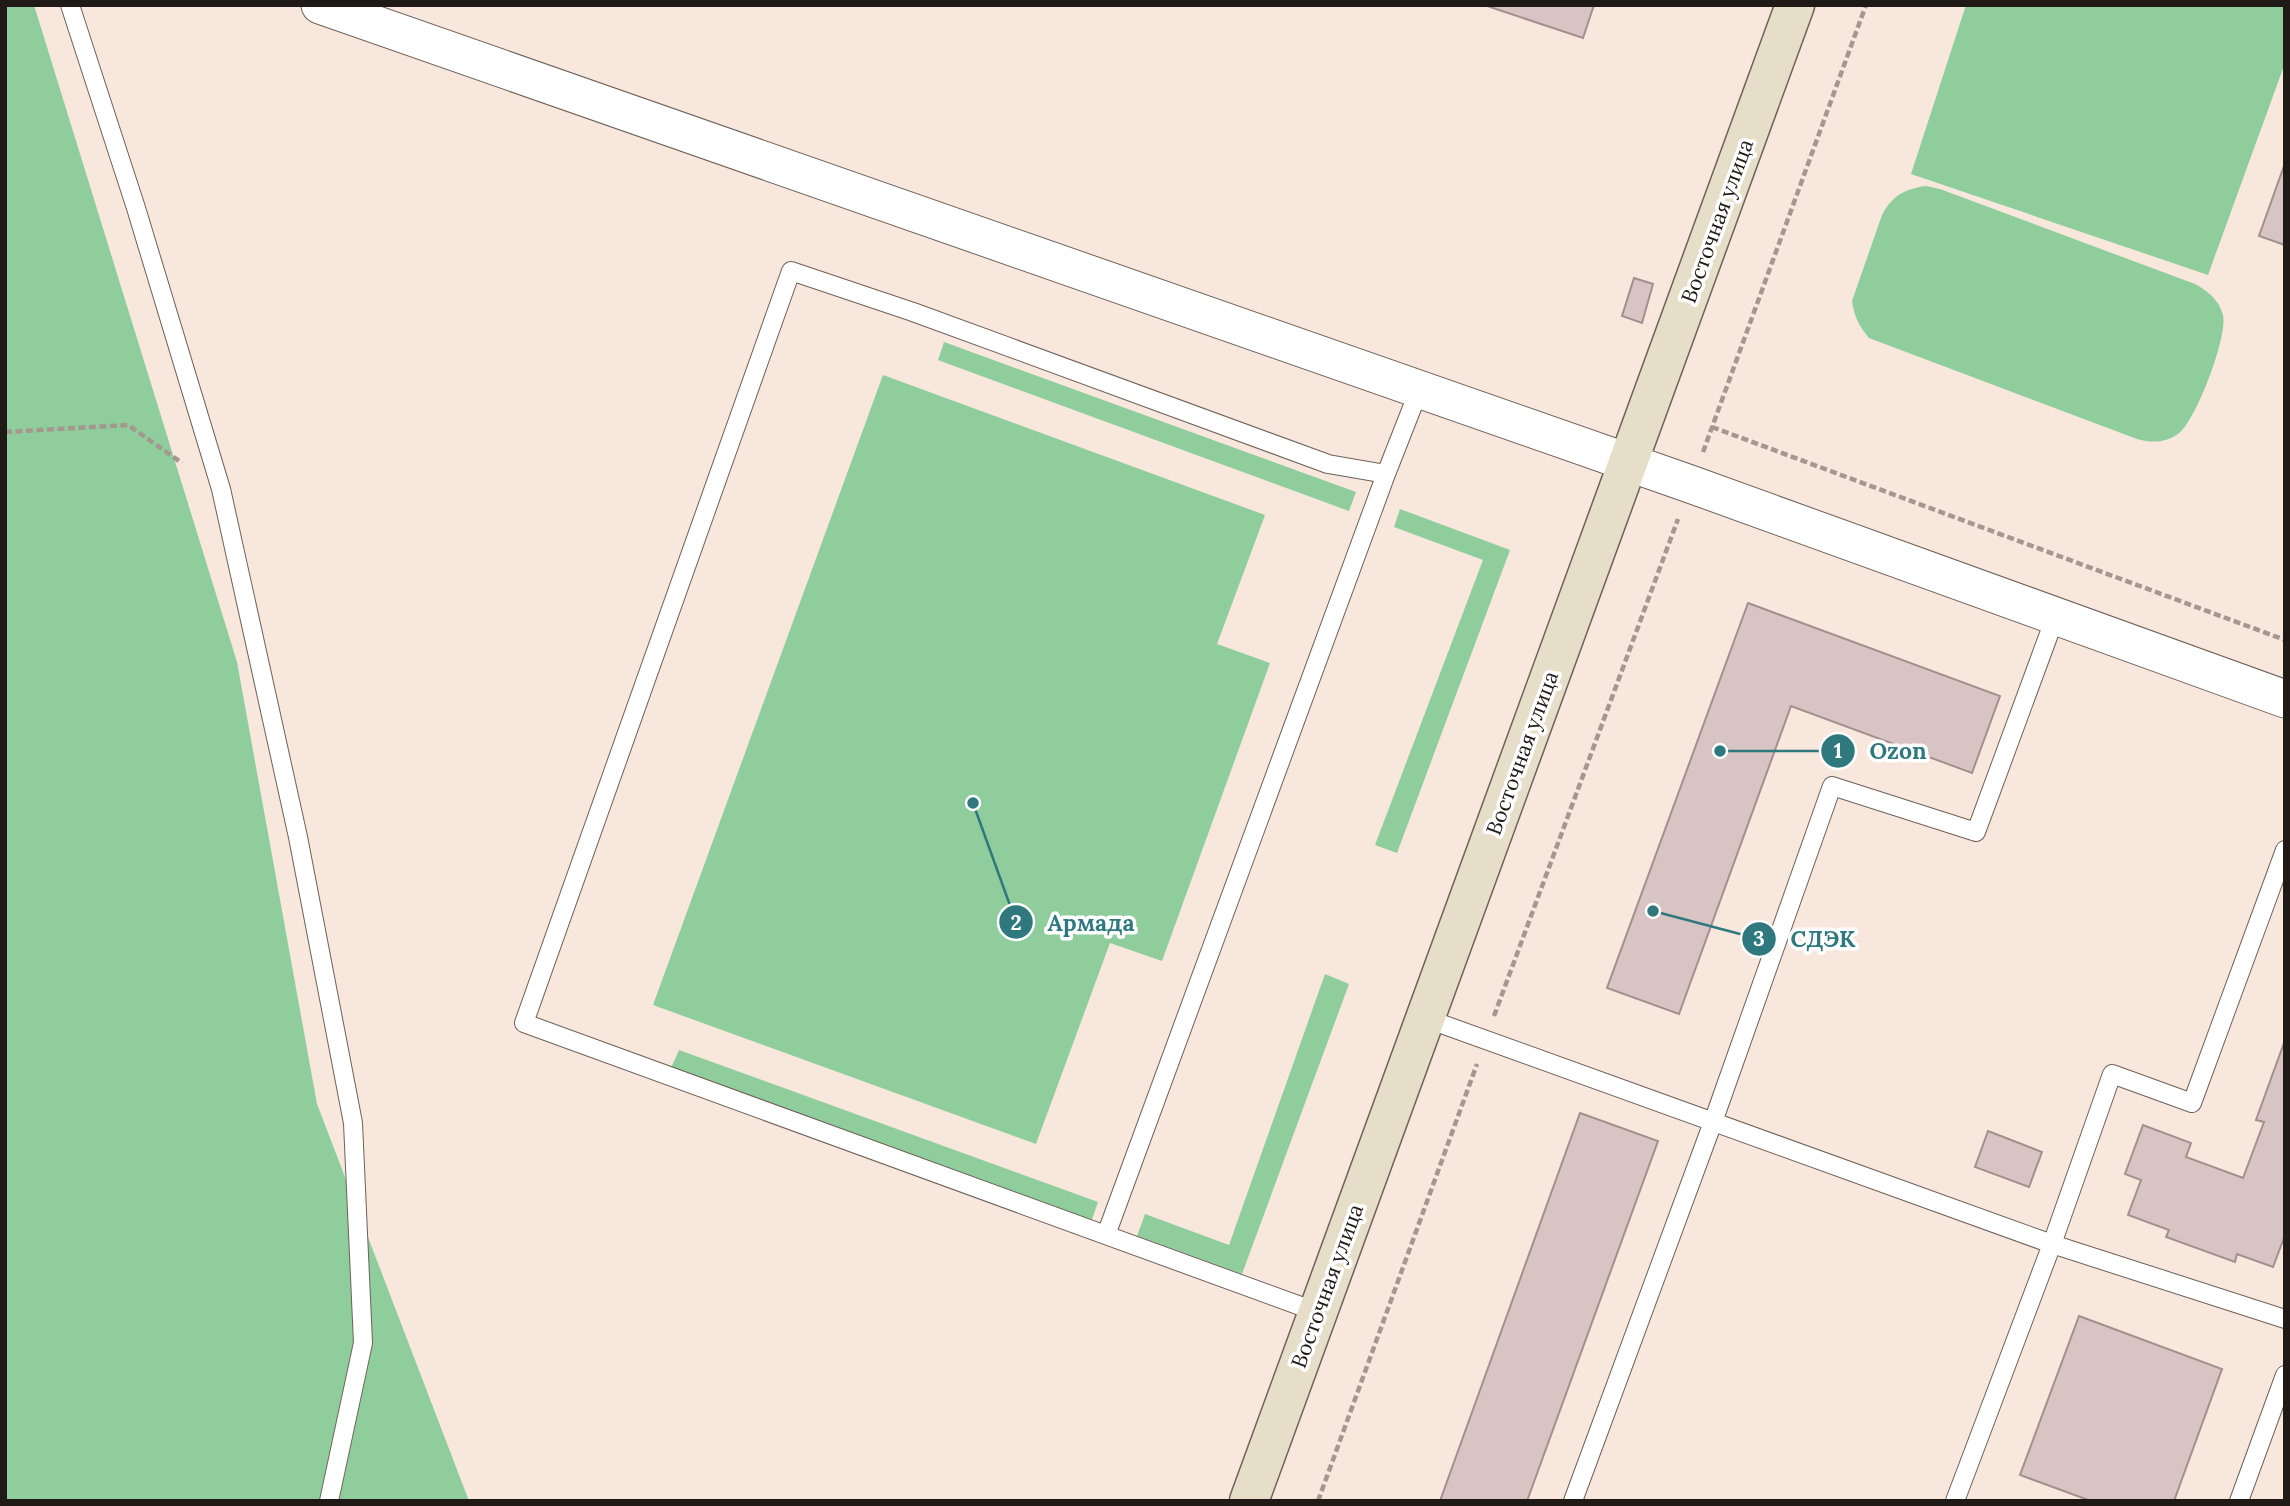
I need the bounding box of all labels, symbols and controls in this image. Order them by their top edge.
street label: Восточная улица [1675,135,1759,307]
street label: Восточная улица [1480,667,1564,839]
callout: Ozon [1820,729,1940,773]
text: Ozon [1869,736,1927,765]
text: 1 [1834,737,1842,764]
callout: Армада [999,900,1149,944]
text: Армада [1047,908,1135,937]
text: 2 [1010,909,1022,936]
callout: СДЭК [1742,917,1870,961]
text: СДЭК [1791,924,1856,953]
text: 3 [1753,925,1765,952]
street label: Восточная улица [1285,1200,1369,1372]

